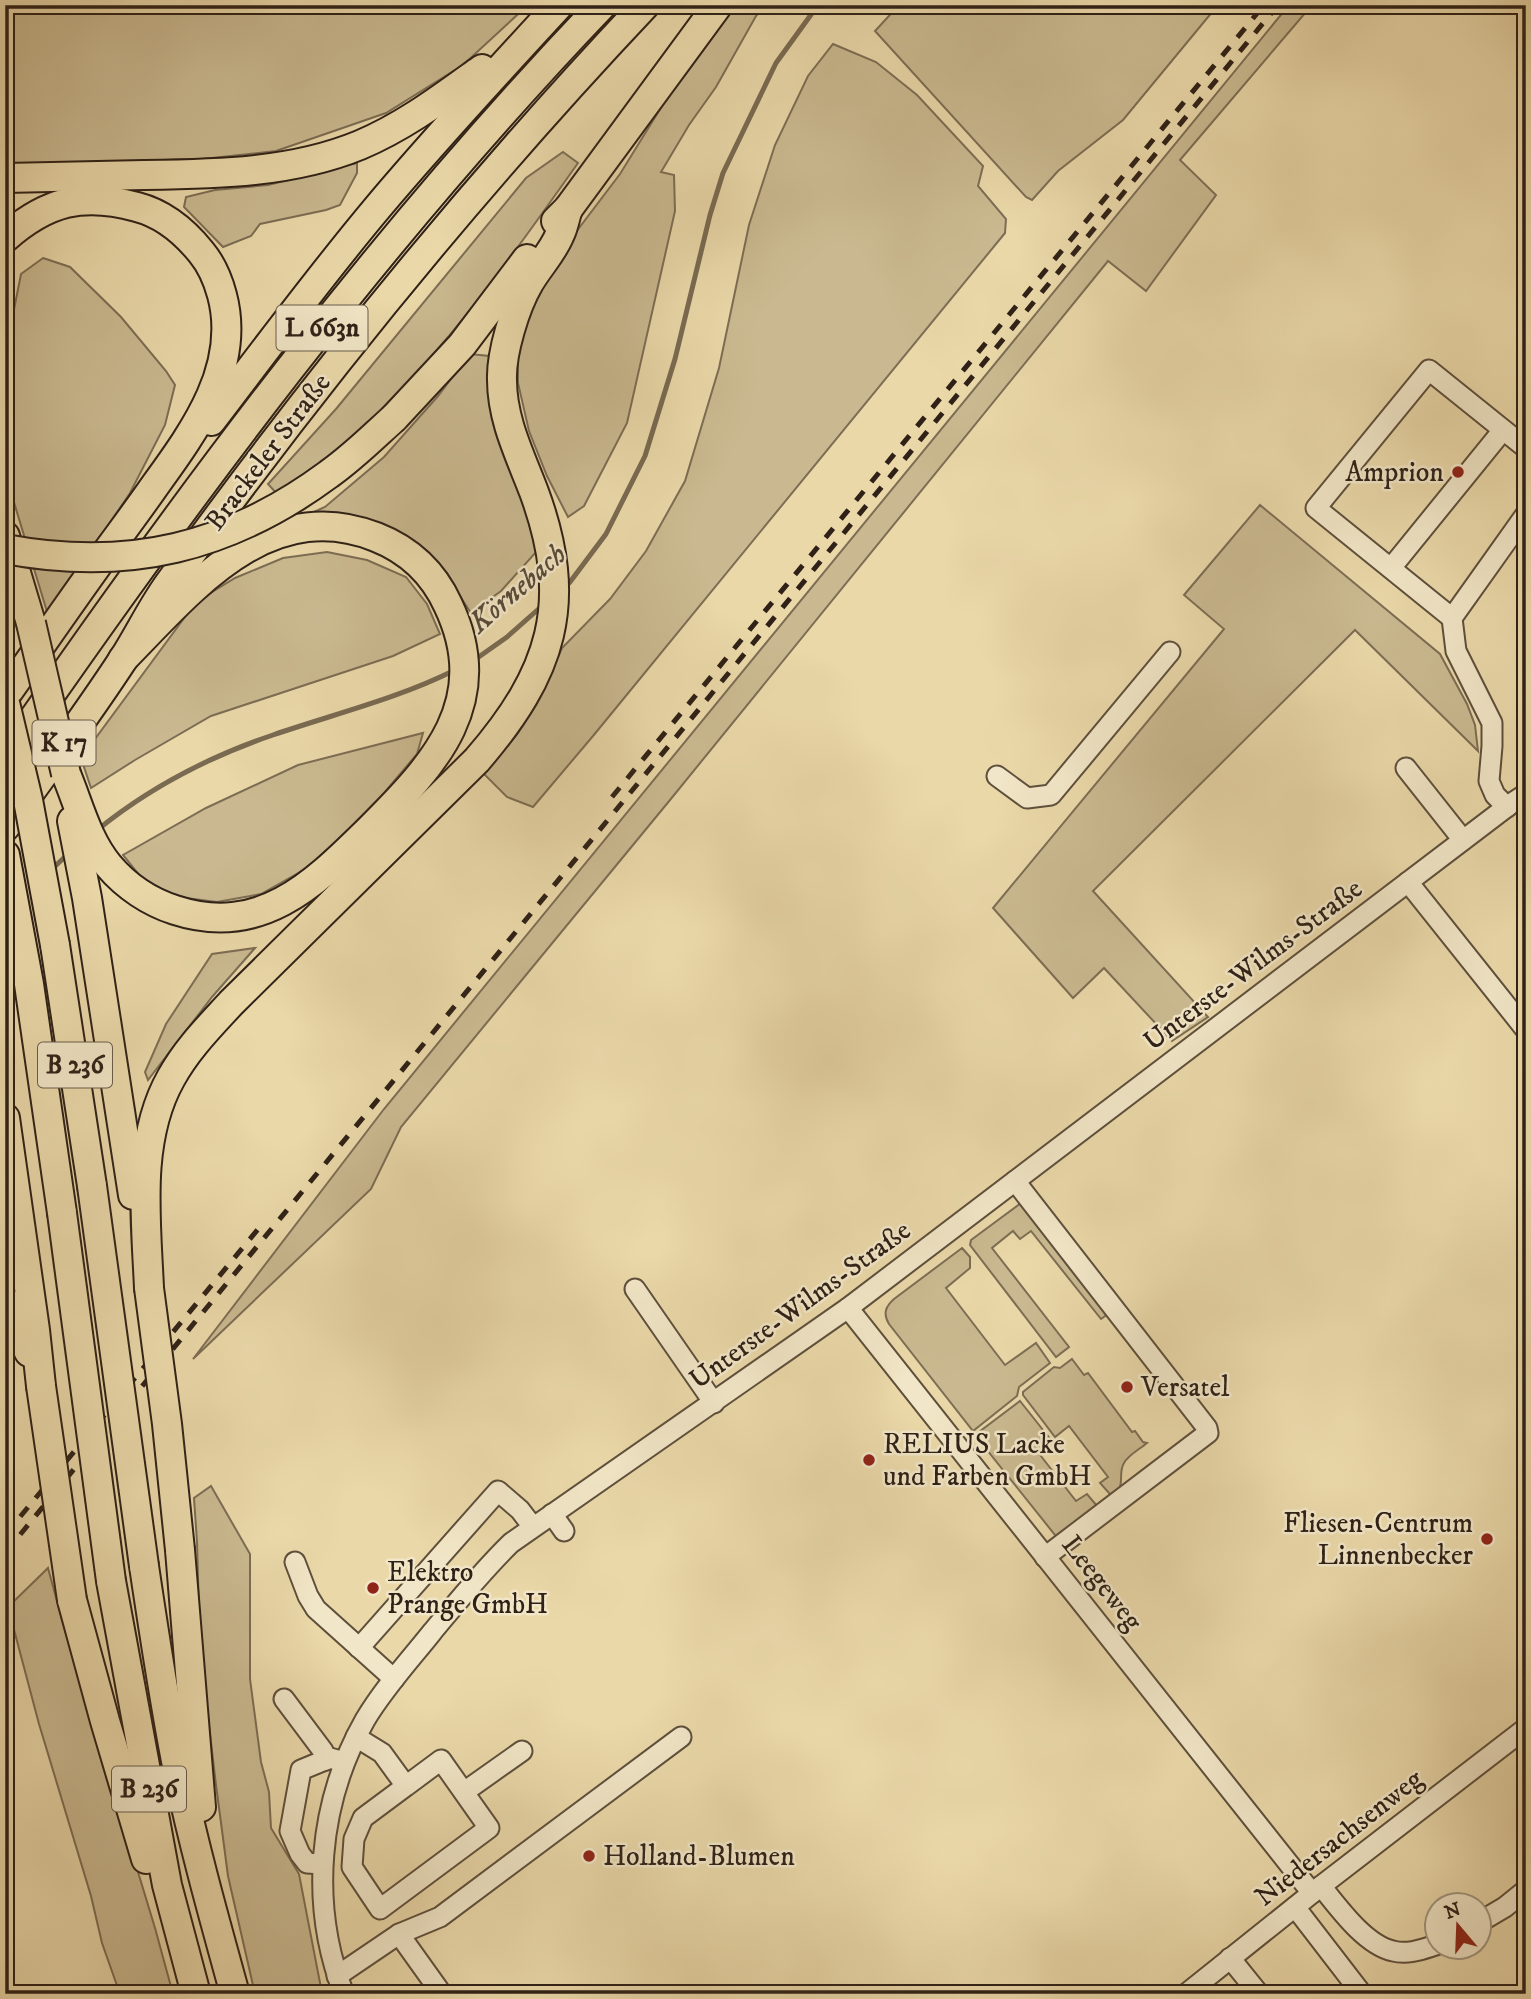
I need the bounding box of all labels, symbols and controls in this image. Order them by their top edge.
road number: L 663n [276,306,368,350]
street label: Brackeler Straße [197,366,339,538]
place label: Amprion [1345,455,1444,490]
marker: Amprion [1450,464,1466,480]
water label: Körnebach [461,536,575,642]
road number: K 17 [32,720,96,765]
street label: Unterste-Wilms-Straße [1137,871,1369,1059]
road number: B 236 [38,1042,112,1088]
street label: Unterste-Wilms-Straße [682,1213,918,1397]
place label: Versatel [1140,1370,1230,1405]
marker: Versatel [1119,1379,1135,1395]
place label: RELIUS Lacke und Farben GmbH [883,1427,1092,1494]
marker: RELIUS Lacke und Farben GmbH [861,1452,877,1468]
place label: Fliesen-Centrum Linnenbecker [1283,1506,1474,1573]
street label: Leegeweg [1054,1528,1150,1638]
marker: Fliesen-Centrum Linnenbecker [1479,1531,1495,1547]
place label: Elektro Prange GmbH [387,1555,548,1622]
marker: Elektro Prange GmbH [365,1580,381,1596]
street label: Niedersachsenweg [1248,1761,1430,1914]
road number: B 236 [112,1766,186,1812]
place label: Holland-Blumen [603,1839,795,1874]
marker: Holland-Blumen [581,1848,597,1864]
north arrow [1422,1890,1492,1960]
text: N [1442,1898,1464,1925]

